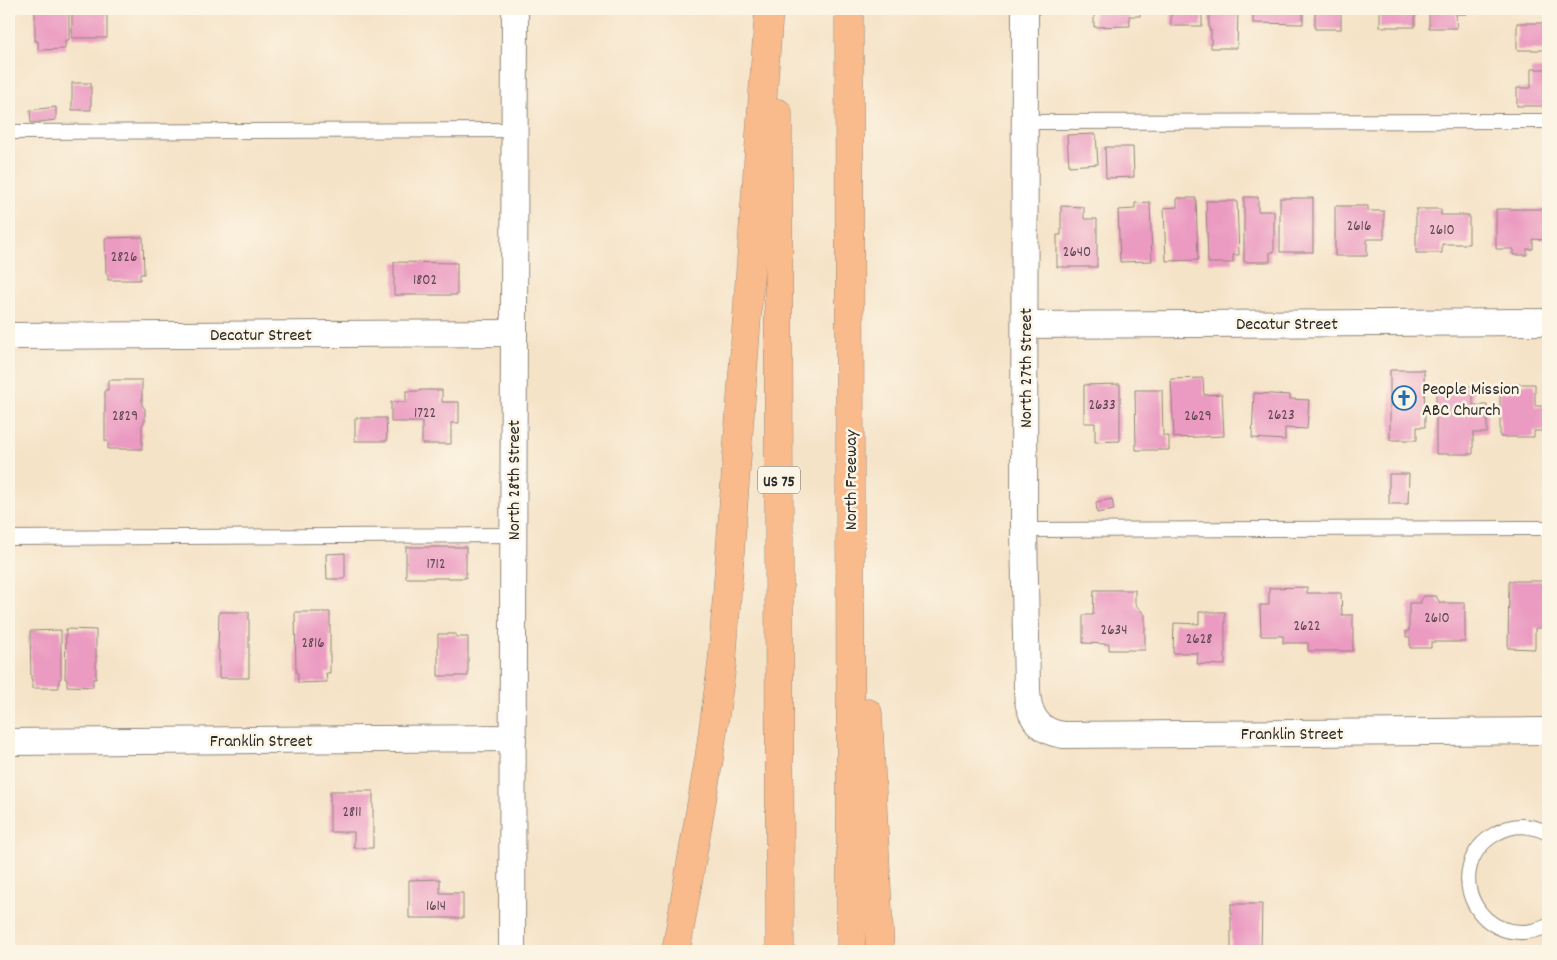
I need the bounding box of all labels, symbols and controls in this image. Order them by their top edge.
house number: 2616 [1347,216,1371,238]
house number: 2610 [1429,220,1455,242]
house number: 2640 [1063,242,1091,264]
house number: 2826 [111,247,137,269]
house number: 1802 [413,270,437,292]
street label: North 27th Street [1015,308,1040,428]
street label: Decatur Street [1236,313,1338,338]
street label: Decatur Street [210,324,312,349]
place label: People Mission ABC Church [1422,378,1519,424]
church icon: People Mission ABC Church [1391,385,1417,411]
house number: 2633 [1088,395,1116,417]
house number: 1722 [414,403,436,425]
house number: 2623 [1267,405,1295,427]
house number: 2829 [112,406,138,428]
house number: 2629 [1184,406,1212,428]
street label: North 28th Street [503,419,528,540]
street label: North Freeway [840,429,865,530]
road number: US 75 [758,466,800,494]
house number: 1712 [427,554,445,576]
house number: 2610 [1424,608,1450,630]
house number: 2622 [1293,616,1321,638]
house number: 2634 [1101,620,1127,642]
house number: 2628 [1186,629,1212,651]
house number: 2816 [301,633,325,655]
street label: Franklin Street [1241,723,1344,748]
street label: Franklin Street [210,730,313,755]
house number: 2811 [342,802,362,824]
house number: 1614 [426,896,446,918]

